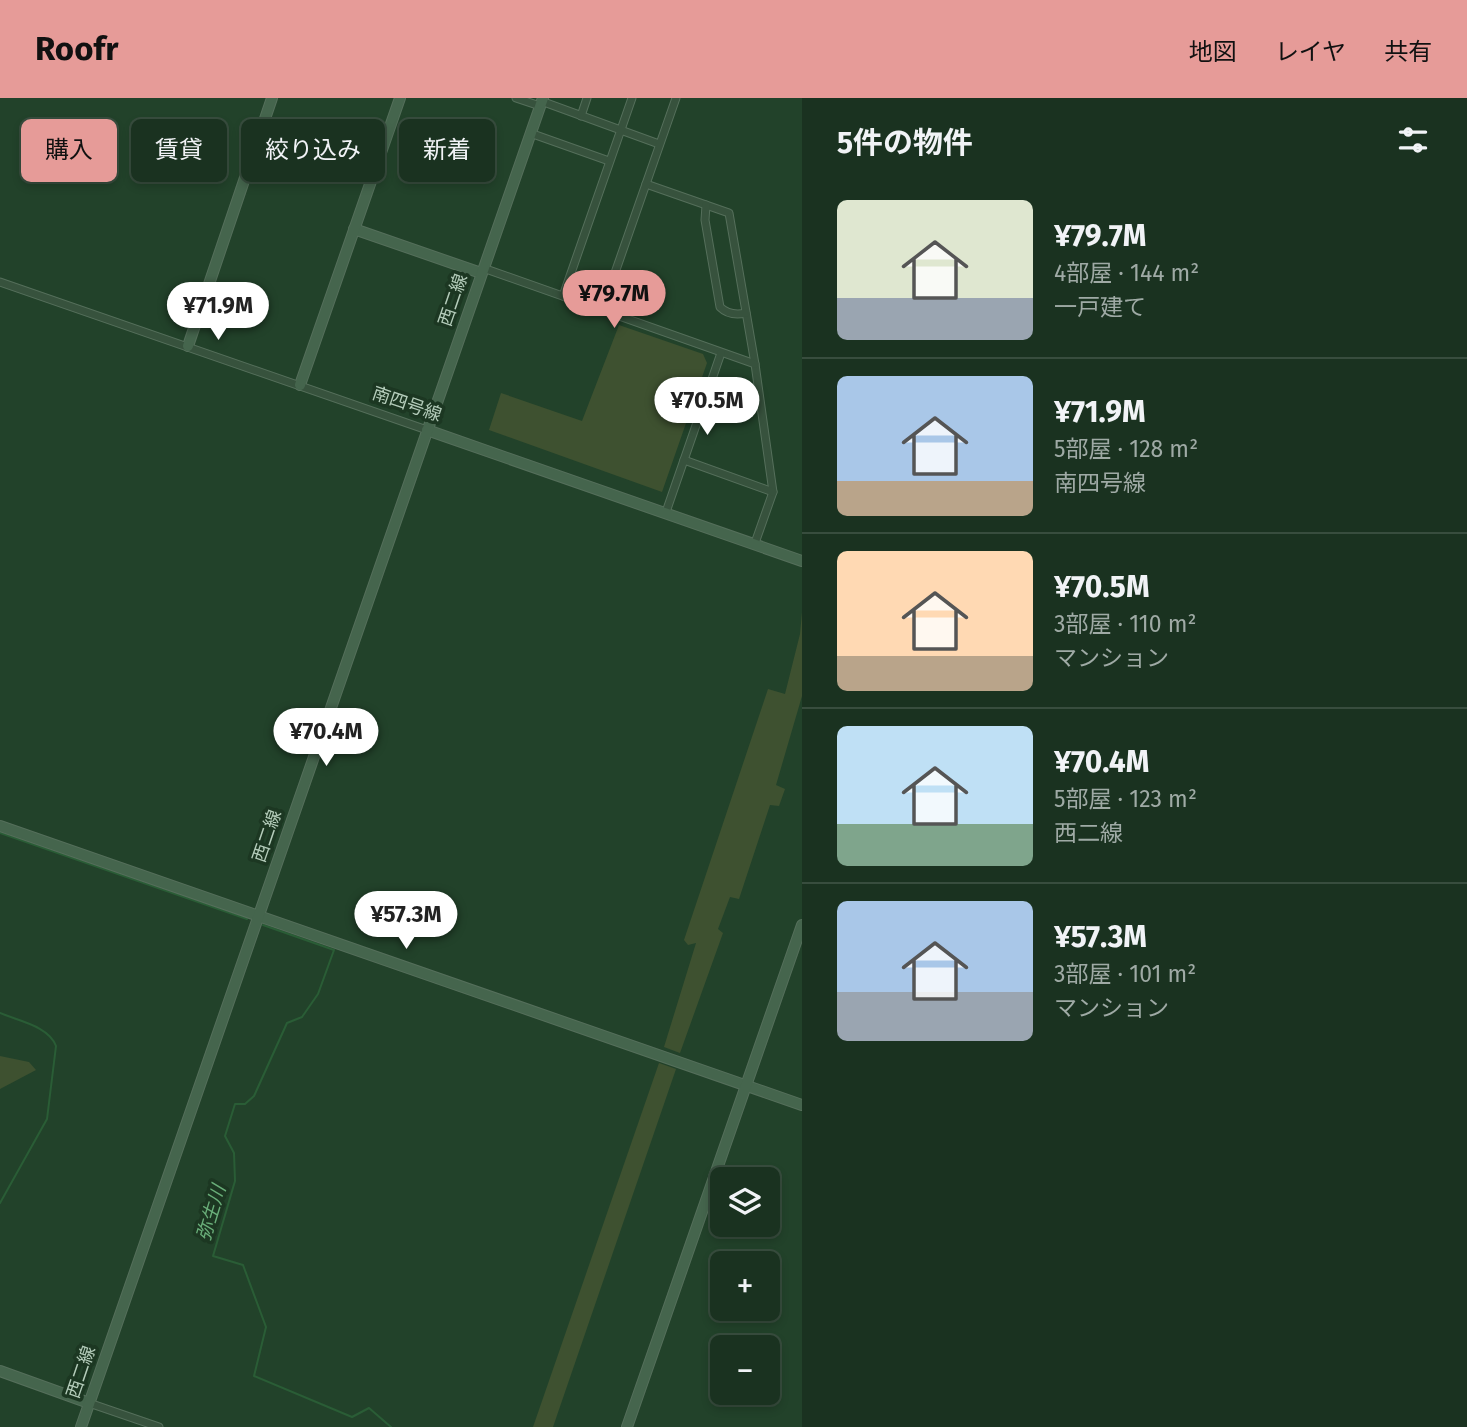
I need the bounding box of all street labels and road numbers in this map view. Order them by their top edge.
street label: 西二線 [434,271,472,329]
street label: 南四号線 [369,382,445,426]
street label: 西二線 [248,807,286,865]
street label: 西二線 [62,1343,100,1401]

